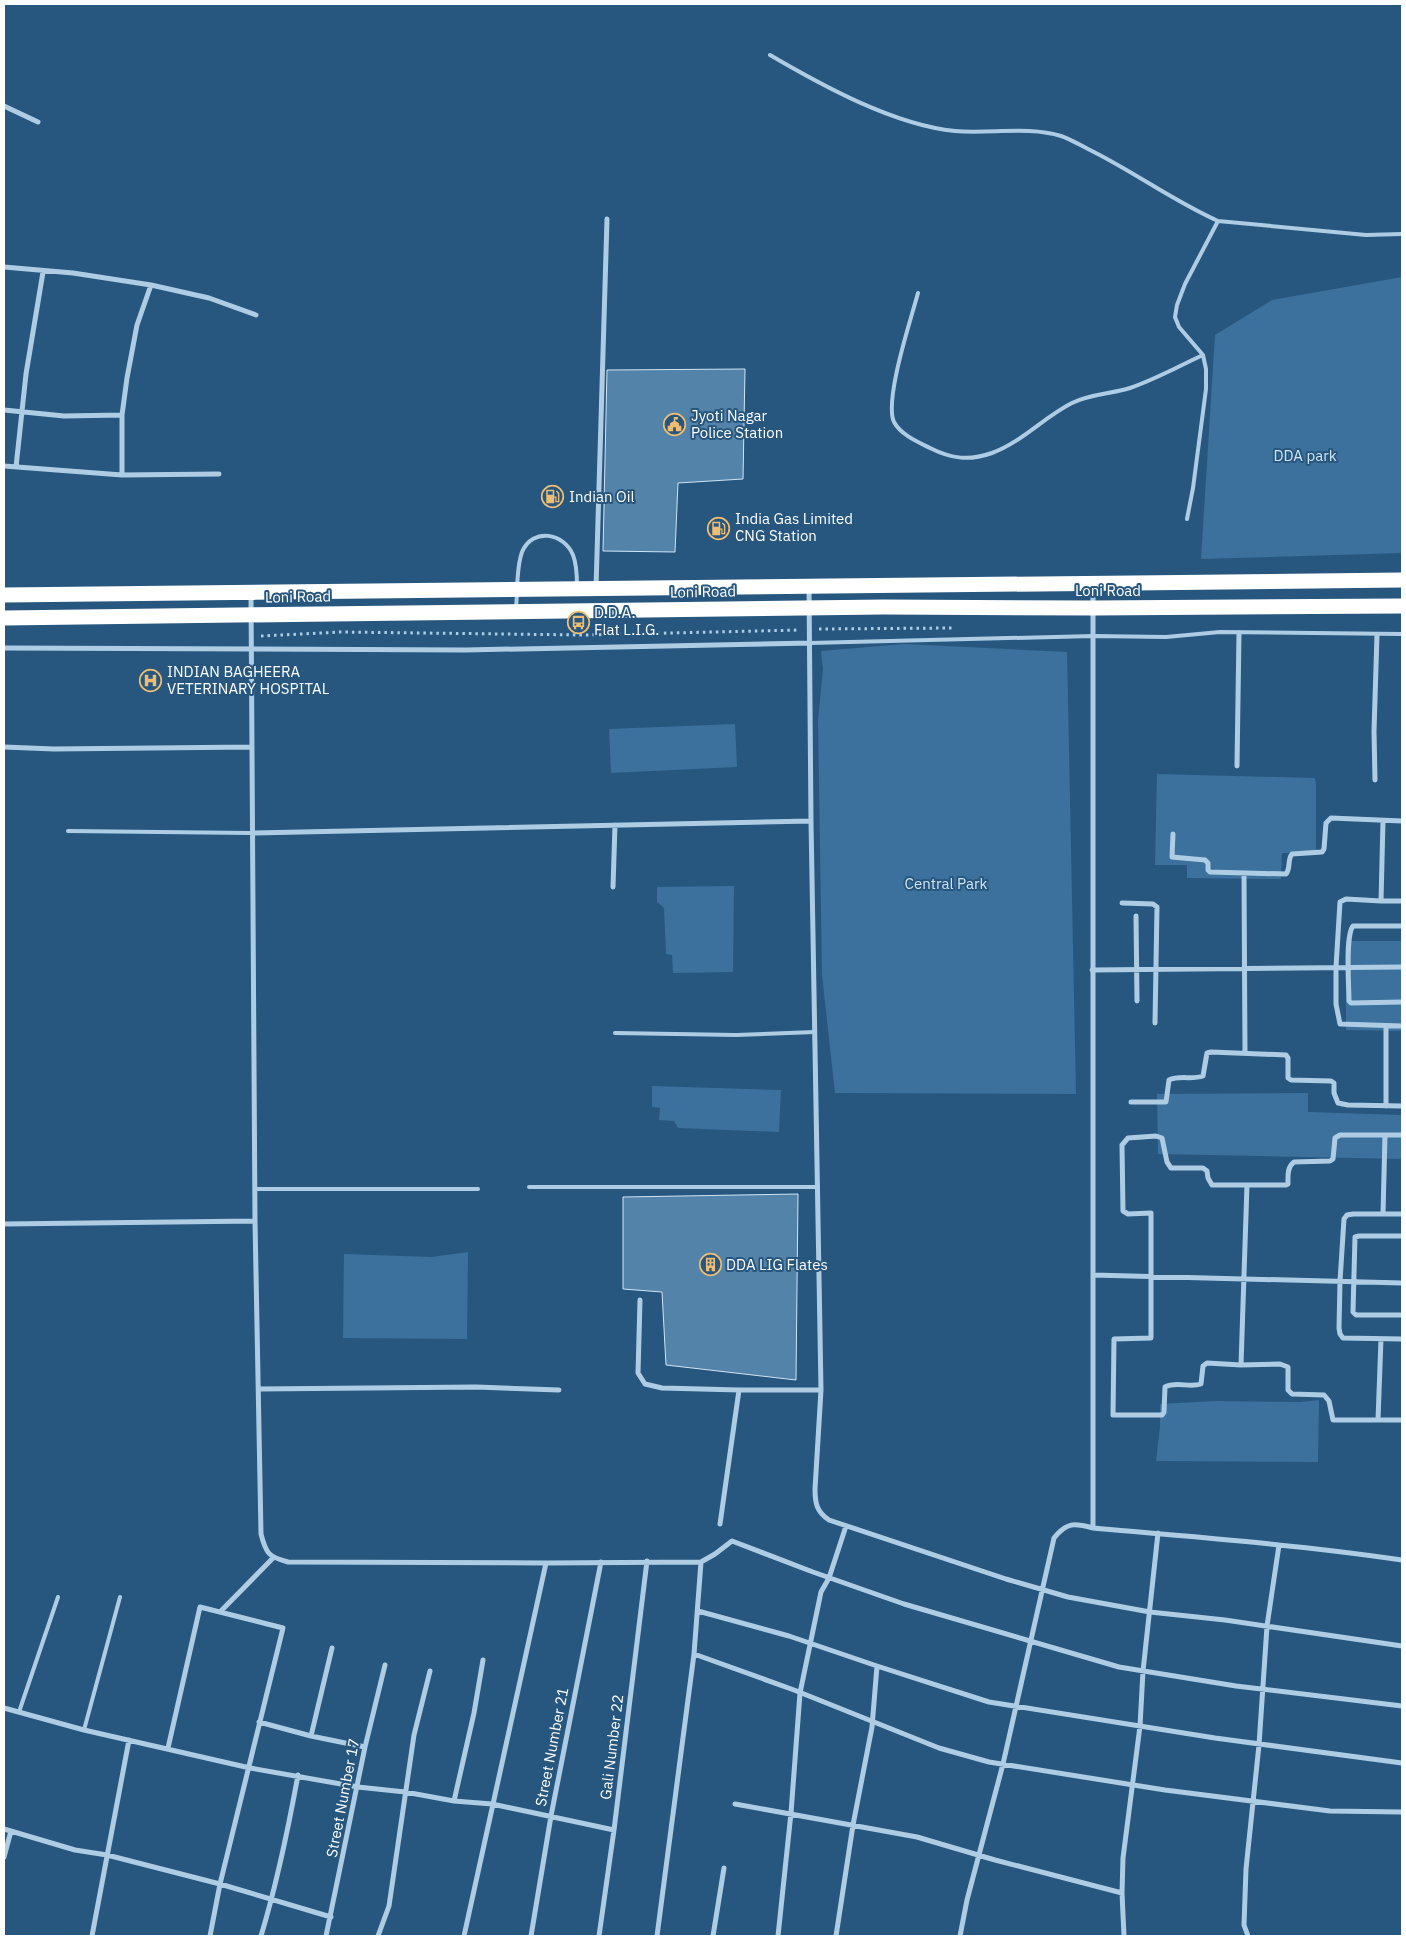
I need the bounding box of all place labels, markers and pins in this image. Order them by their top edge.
place label: Jyoti Nagar Police Station [691,406,783,442]
public building icon: Jyoti Nagar Police Station [663,413,687,437]
fuel station icon: Indian Oil [541,485,565,509]
place label: Indian Oil [569,487,635,506]
place label: India Gas Limited CNG Station [735,509,853,545]
fuel station icon: India Gas Limited CNG Station [707,516,731,540]
place label: D.D.A. Flat L.I.G. [594,603,659,639]
bus stop icon: D.D.A. Flat L.I.G. [566,610,590,634]
place label: INDIAN BAGHEERA VETERINARY HOSPITAL [167,662,330,698]
hospital icon: INDIAN BAGHEERA VETERINARY HOSPITAL [139,669,163,693]
building icon: DDA LIG Flates [698,1253,722,1277]
place label: DDA LIG Flates [726,1255,828,1274]

